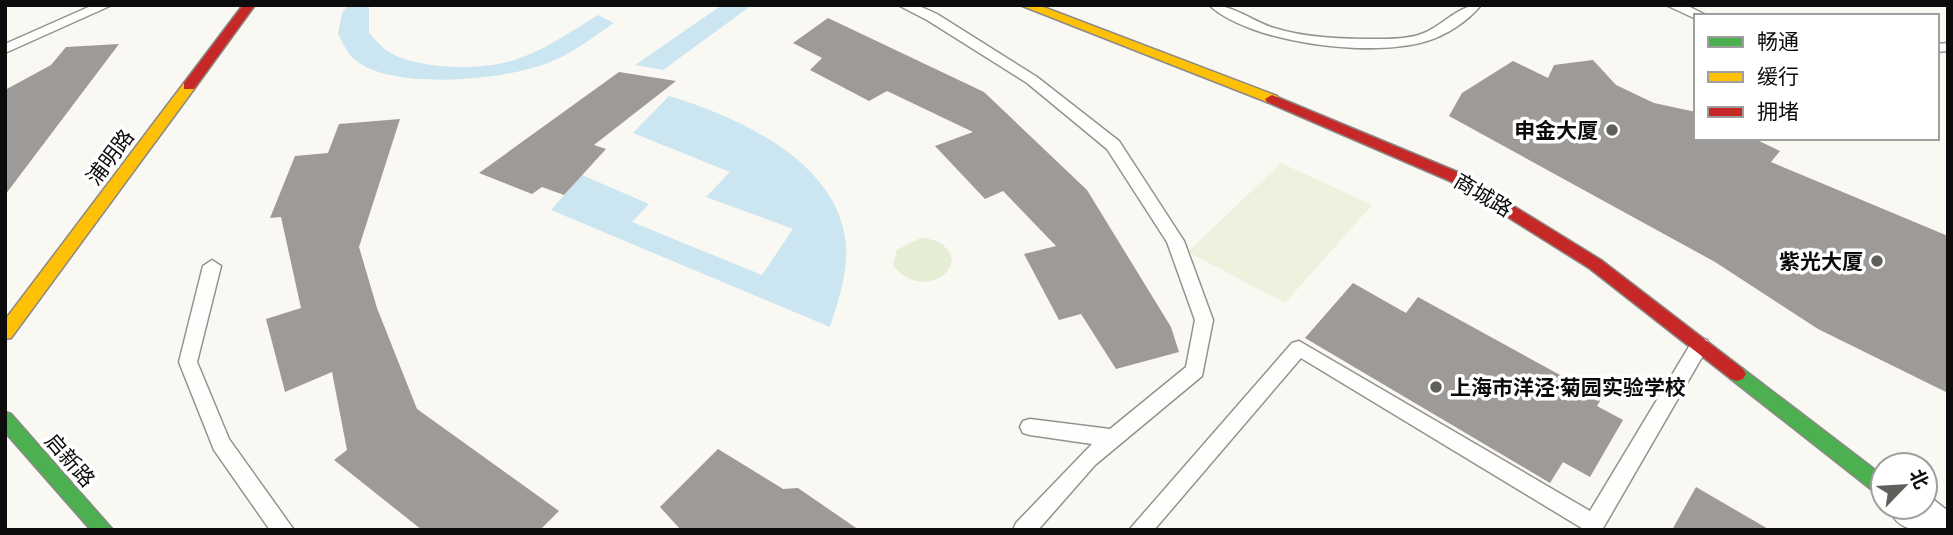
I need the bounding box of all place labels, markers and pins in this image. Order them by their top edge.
place label: 申金大厦 [1514,117,1598,144]
marker: 申金大厦 [1604,122,1620,138]
place label: 紫光大厦 [1779,248,1863,275]
marker: 紫光大厦 [1869,253,1885,269]
place label: 上海市洋泾·菊园实验学校 [1450,374,1686,401]
marker: 上海市洋泾·菊园实验学校 [1428,379,1444,395]

